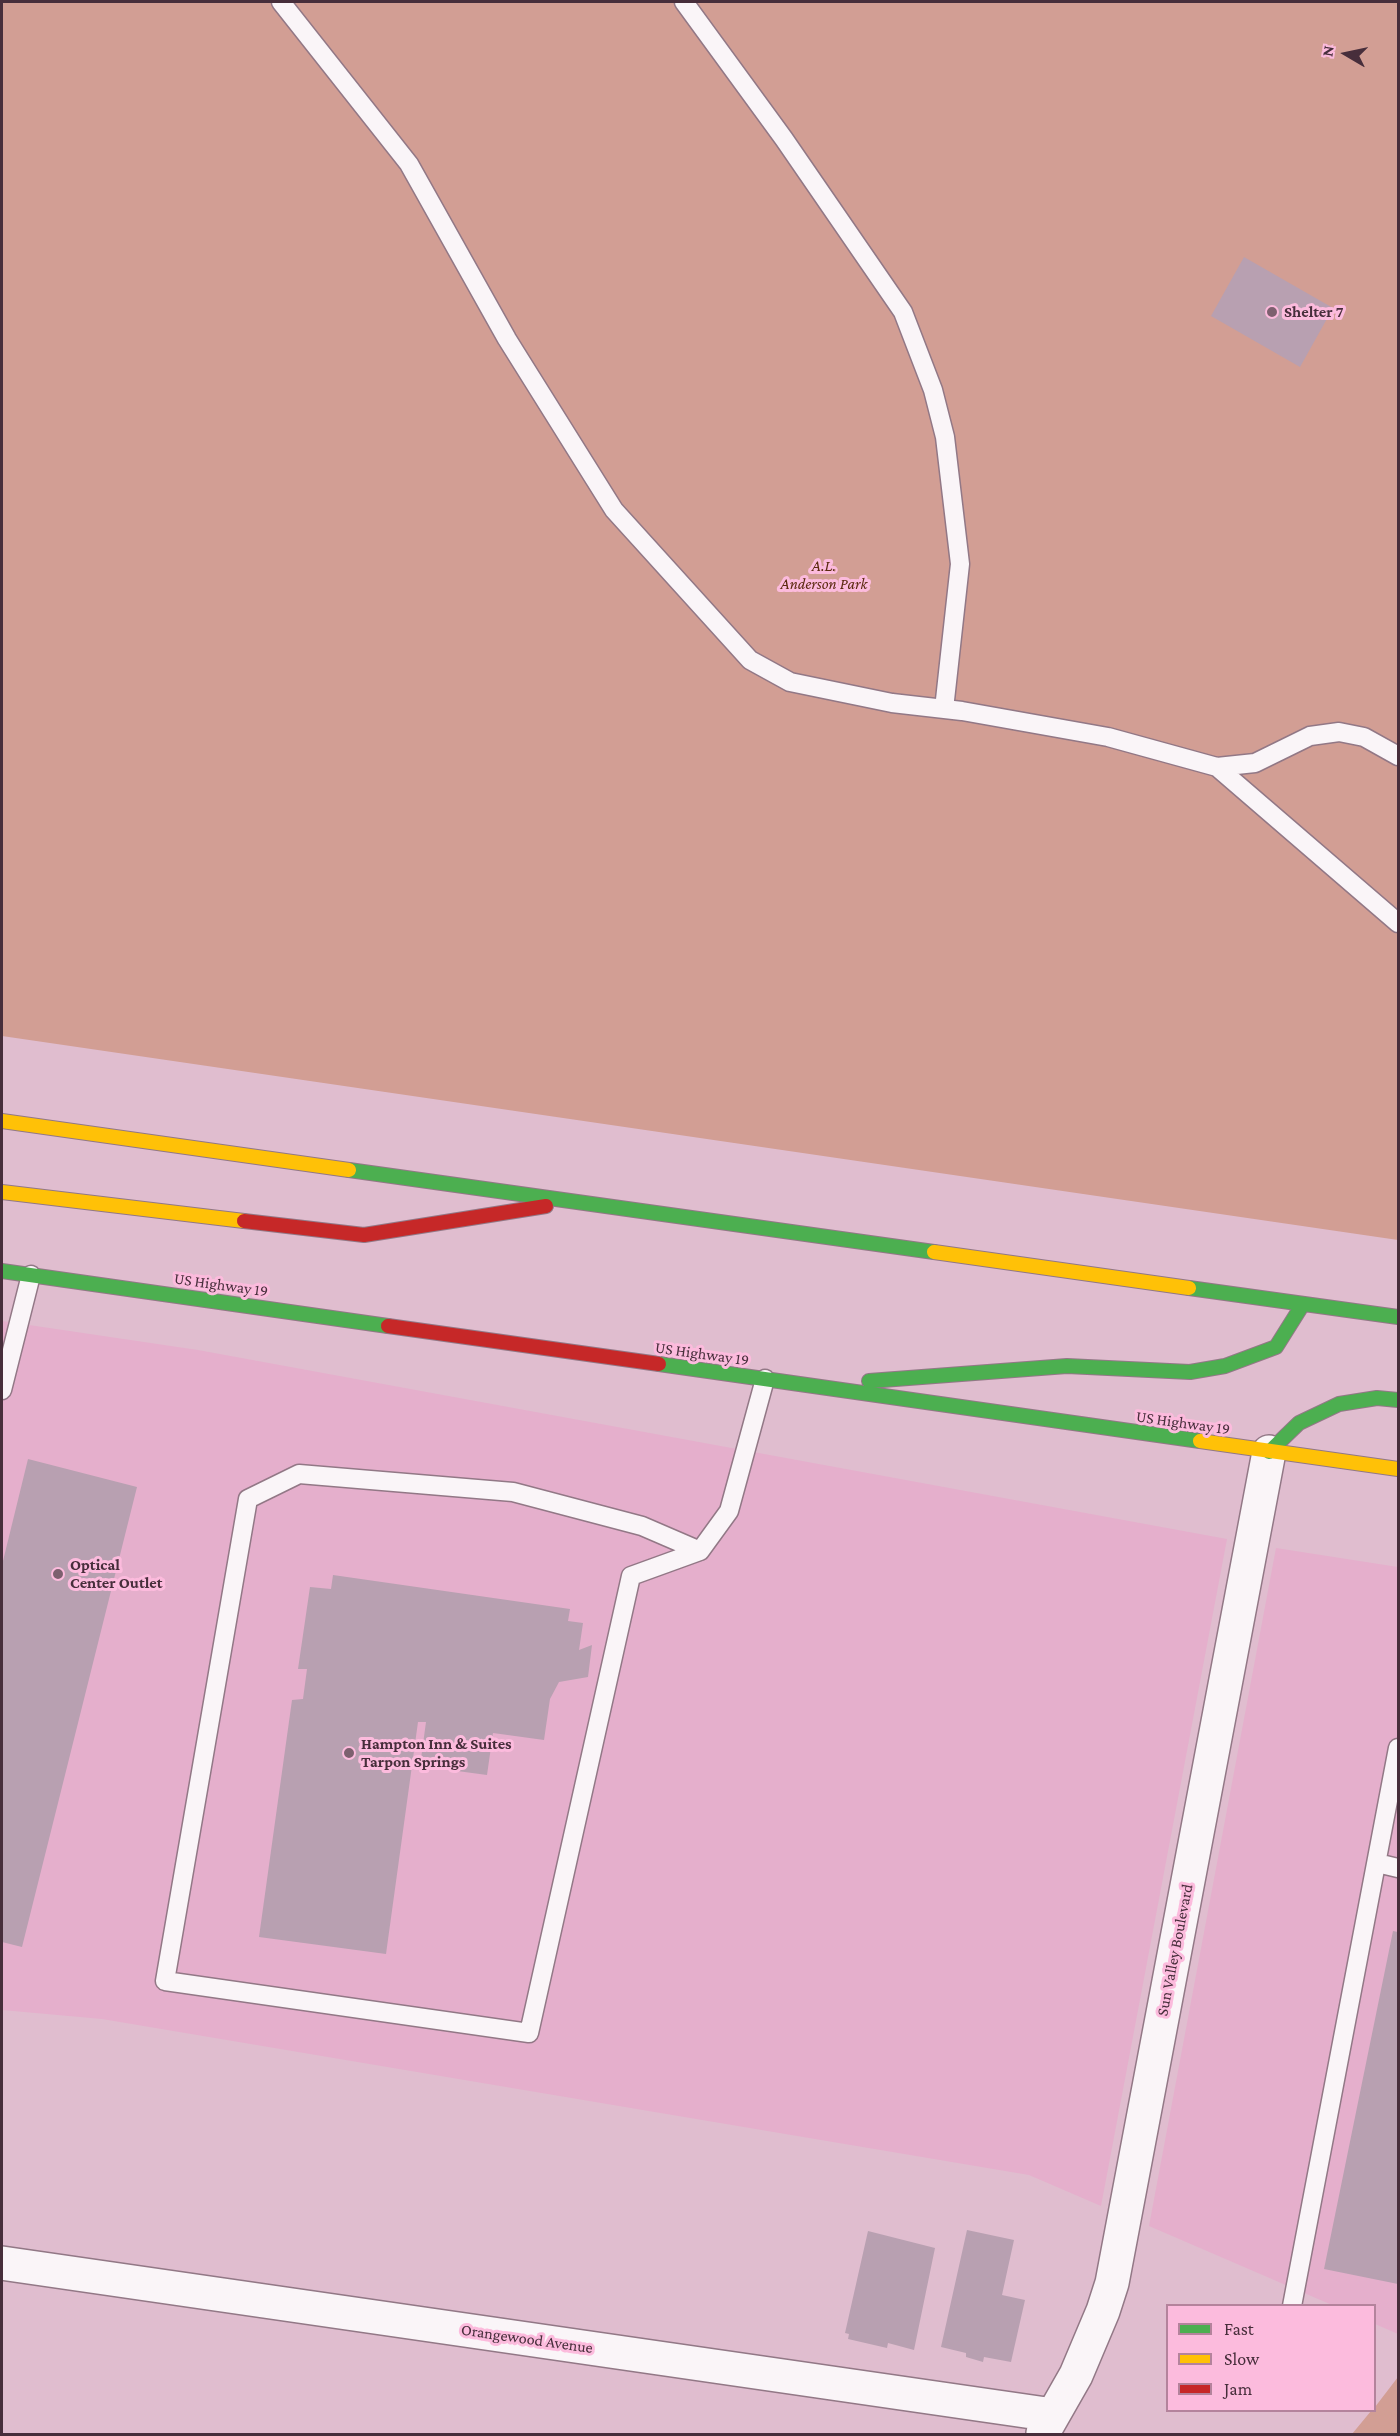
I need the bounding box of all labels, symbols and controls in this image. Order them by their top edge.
north arrow [1316,24,1376,84]
text: N [1318,44,1337,58]
place label: Shelter 7 [1284,302,1344,322]
marker: Shelter 7 [1265,305,1279,319]
park label: A.L. Anderson Park [781,556,867,594]
street label: US Highway 19 [173,1269,269,1301]
street label: US Highway 19 [654,1338,750,1370]
street label: US Highway 19 [1135,1407,1231,1439]
place label: Optical Center Outlet [70,1555,163,1593]
marker: Optical Center Outlet [51,1567,65,1581]
place label: Hampton Inn & Suites Tarpon Springs [361,1734,512,1772]
marker: Hampton Inn & Suites Tarpon Springs [342,1746,356,1760]
street label: Sun Valley Boulevard [1153,1882,1197,2018]
legend [1166,2304,1376,2412]
text: Fast [1224,2319,1254,2339]
street label: Orangewood Avenue [460,2320,594,2358]
text: Slow [1224,2349,1259,2369]
text: Jam [1224,2379,1252,2399]

